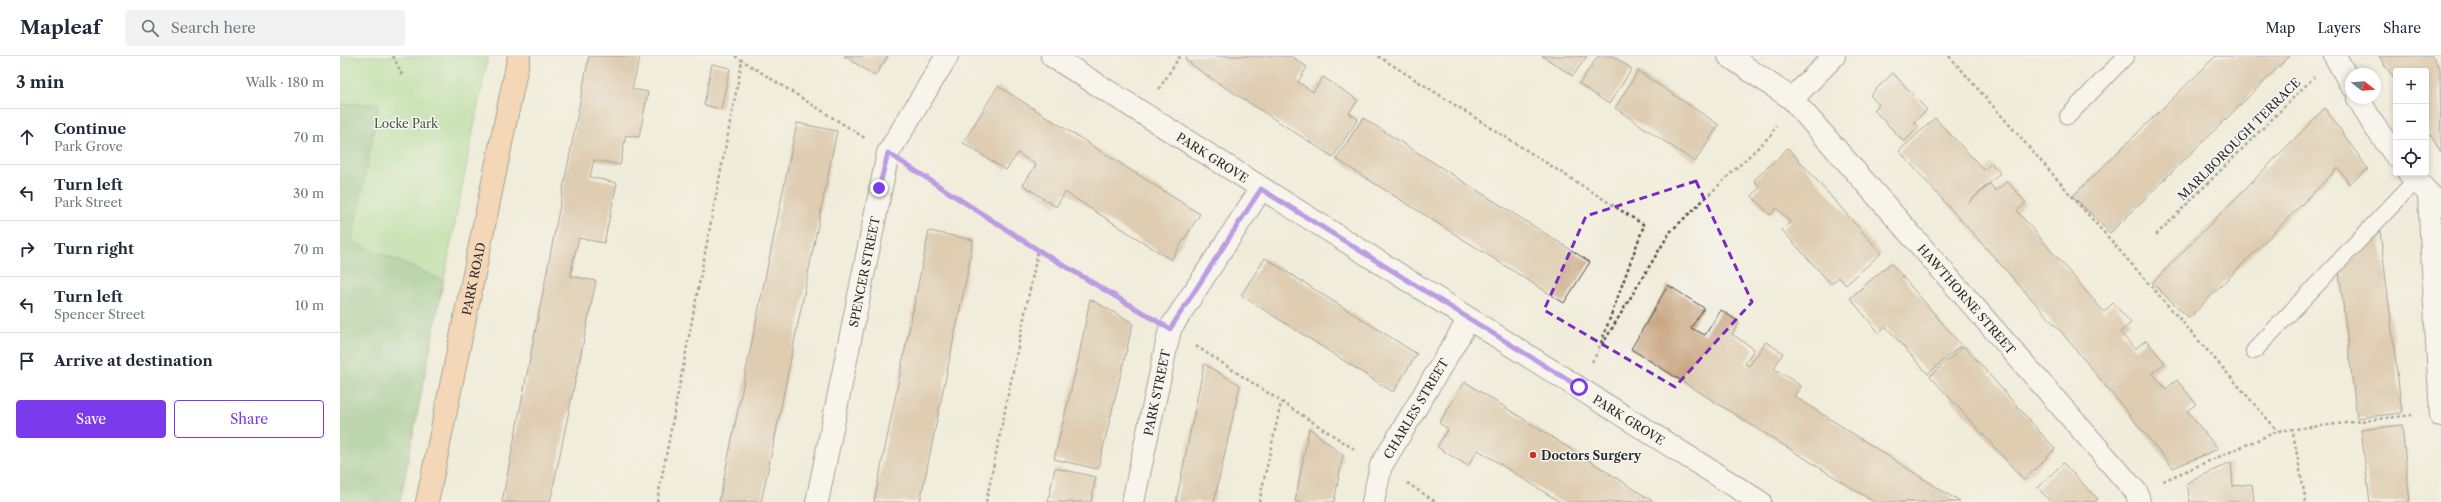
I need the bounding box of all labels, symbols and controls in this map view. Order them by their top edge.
search box [125,10,405,46]
text: Mapleaf [20,16,101,39]
icon: search [139,17,161,39]
text: Search here [171,18,256,37]
text: Map [2265,19,2295,37]
text: Layers [2317,19,2361,37]
text: Share [2383,19,2421,37]
north arrow [2345,68,2381,104]
map controls [2393,68,2429,176]
button: + [2393,68,2429,104]
text: 3 min [16,72,65,92]
text: Walk · 180 m [245,74,324,90]
street label: MARLBOROUGH TERRACE [2175,75,2303,203]
button: − [2393,104,2429,140]
park label: Locke Park [374,116,439,131]
text: Continue [54,119,126,138]
icon: ahead [16,126,38,148]
text: 70 m [294,129,324,145]
street label: PARK GROVE [1174,129,1251,185]
text: Park Grove [54,138,123,154]
button: locate [2393,140,2429,176]
text: Turn left [54,175,123,194]
route end [870,179,888,197]
icon: left [16,182,38,204]
text: 30 m [293,185,324,201]
text: Park Street [54,194,122,210]
street label: SPENCER STREET [845,215,882,328]
icon: right [16,238,38,260]
text: Turn right [54,239,134,258]
text: 70 m [294,241,324,257]
street label: PARK ROAD [458,241,488,317]
street label: HAWTHORNE STREET [1915,241,2019,357]
text: Turn left [54,287,123,306]
icon: left [16,294,38,316]
text: 10 m [295,297,324,313]
text: Spencer Street [54,306,145,322]
street label: PARK STREET [1140,348,1173,437]
icon: arrive [16,350,38,372]
text: Arrive at destination [54,351,213,370]
street label: CHARLES STREET [1380,356,1451,461]
route start [1570,378,1588,396]
street label: PARK GROVE [1590,391,1668,448]
button: Save [16,400,166,438]
button: Share [174,400,324,438]
place label: Doctors Surgery [1541,448,1642,463]
marker: Doctors Surgery [1528,450,1538,460]

